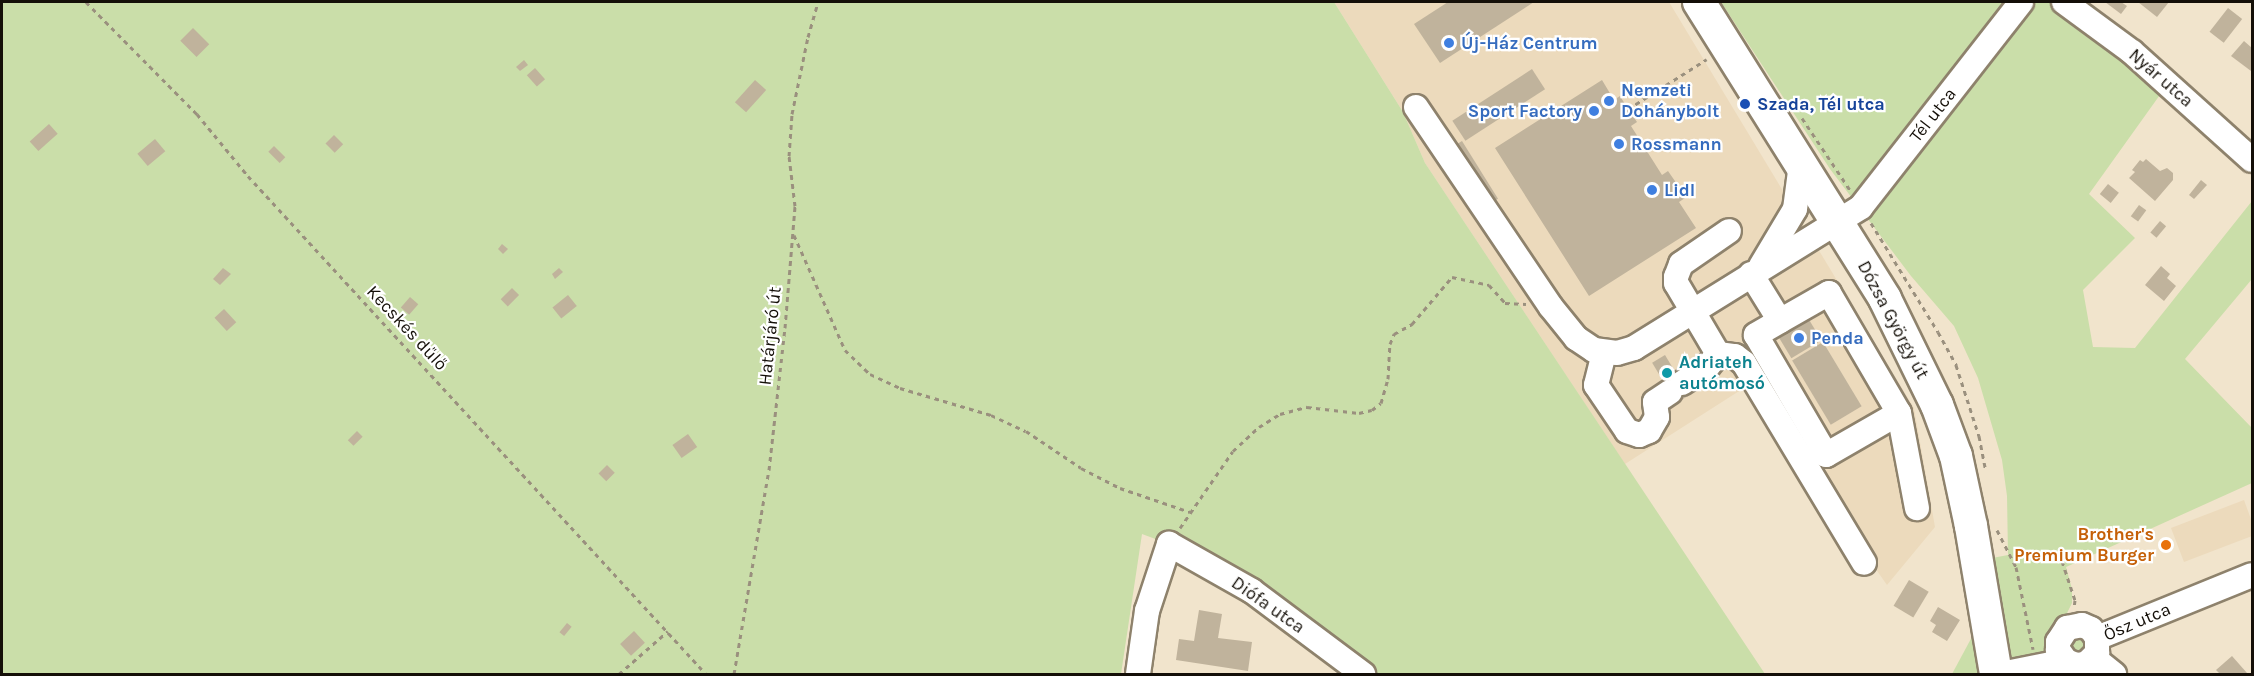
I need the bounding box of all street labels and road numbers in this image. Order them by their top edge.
street label: Nyár utca [2124,44,2198,112]
street label: Tél utca [1905,83,1961,147]
street label: Dózsa György út [1853,257,1933,383]
street label: Kecskés dűlő [362,281,452,375]
street label: Határjáró út [754,286,786,386]
street label: Diófa utca [1227,572,1309,638]
street label: Ősz utca [2100,598,2174,646]

